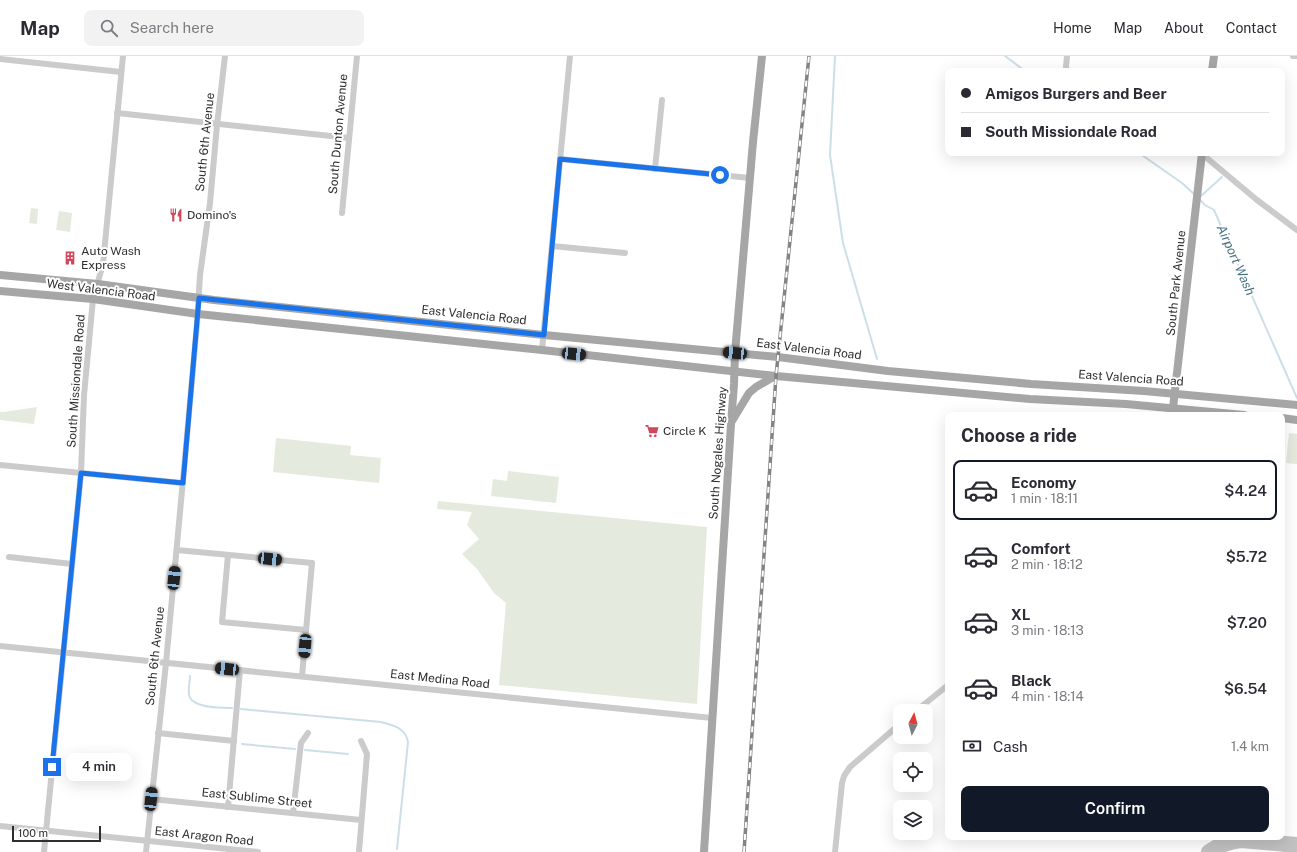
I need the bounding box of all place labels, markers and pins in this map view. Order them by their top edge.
restaurant icon: Domino's [168,207,184,223]
place label: Domino's [187,208,237,222]
place label: Auto Wash Express [81,244,141,272]
building icon: Auto Wash Express [62,250,78,266]
supermarket icon: Circle K [644,423,660,439]
place label: Circle K [663,424,707,438]

